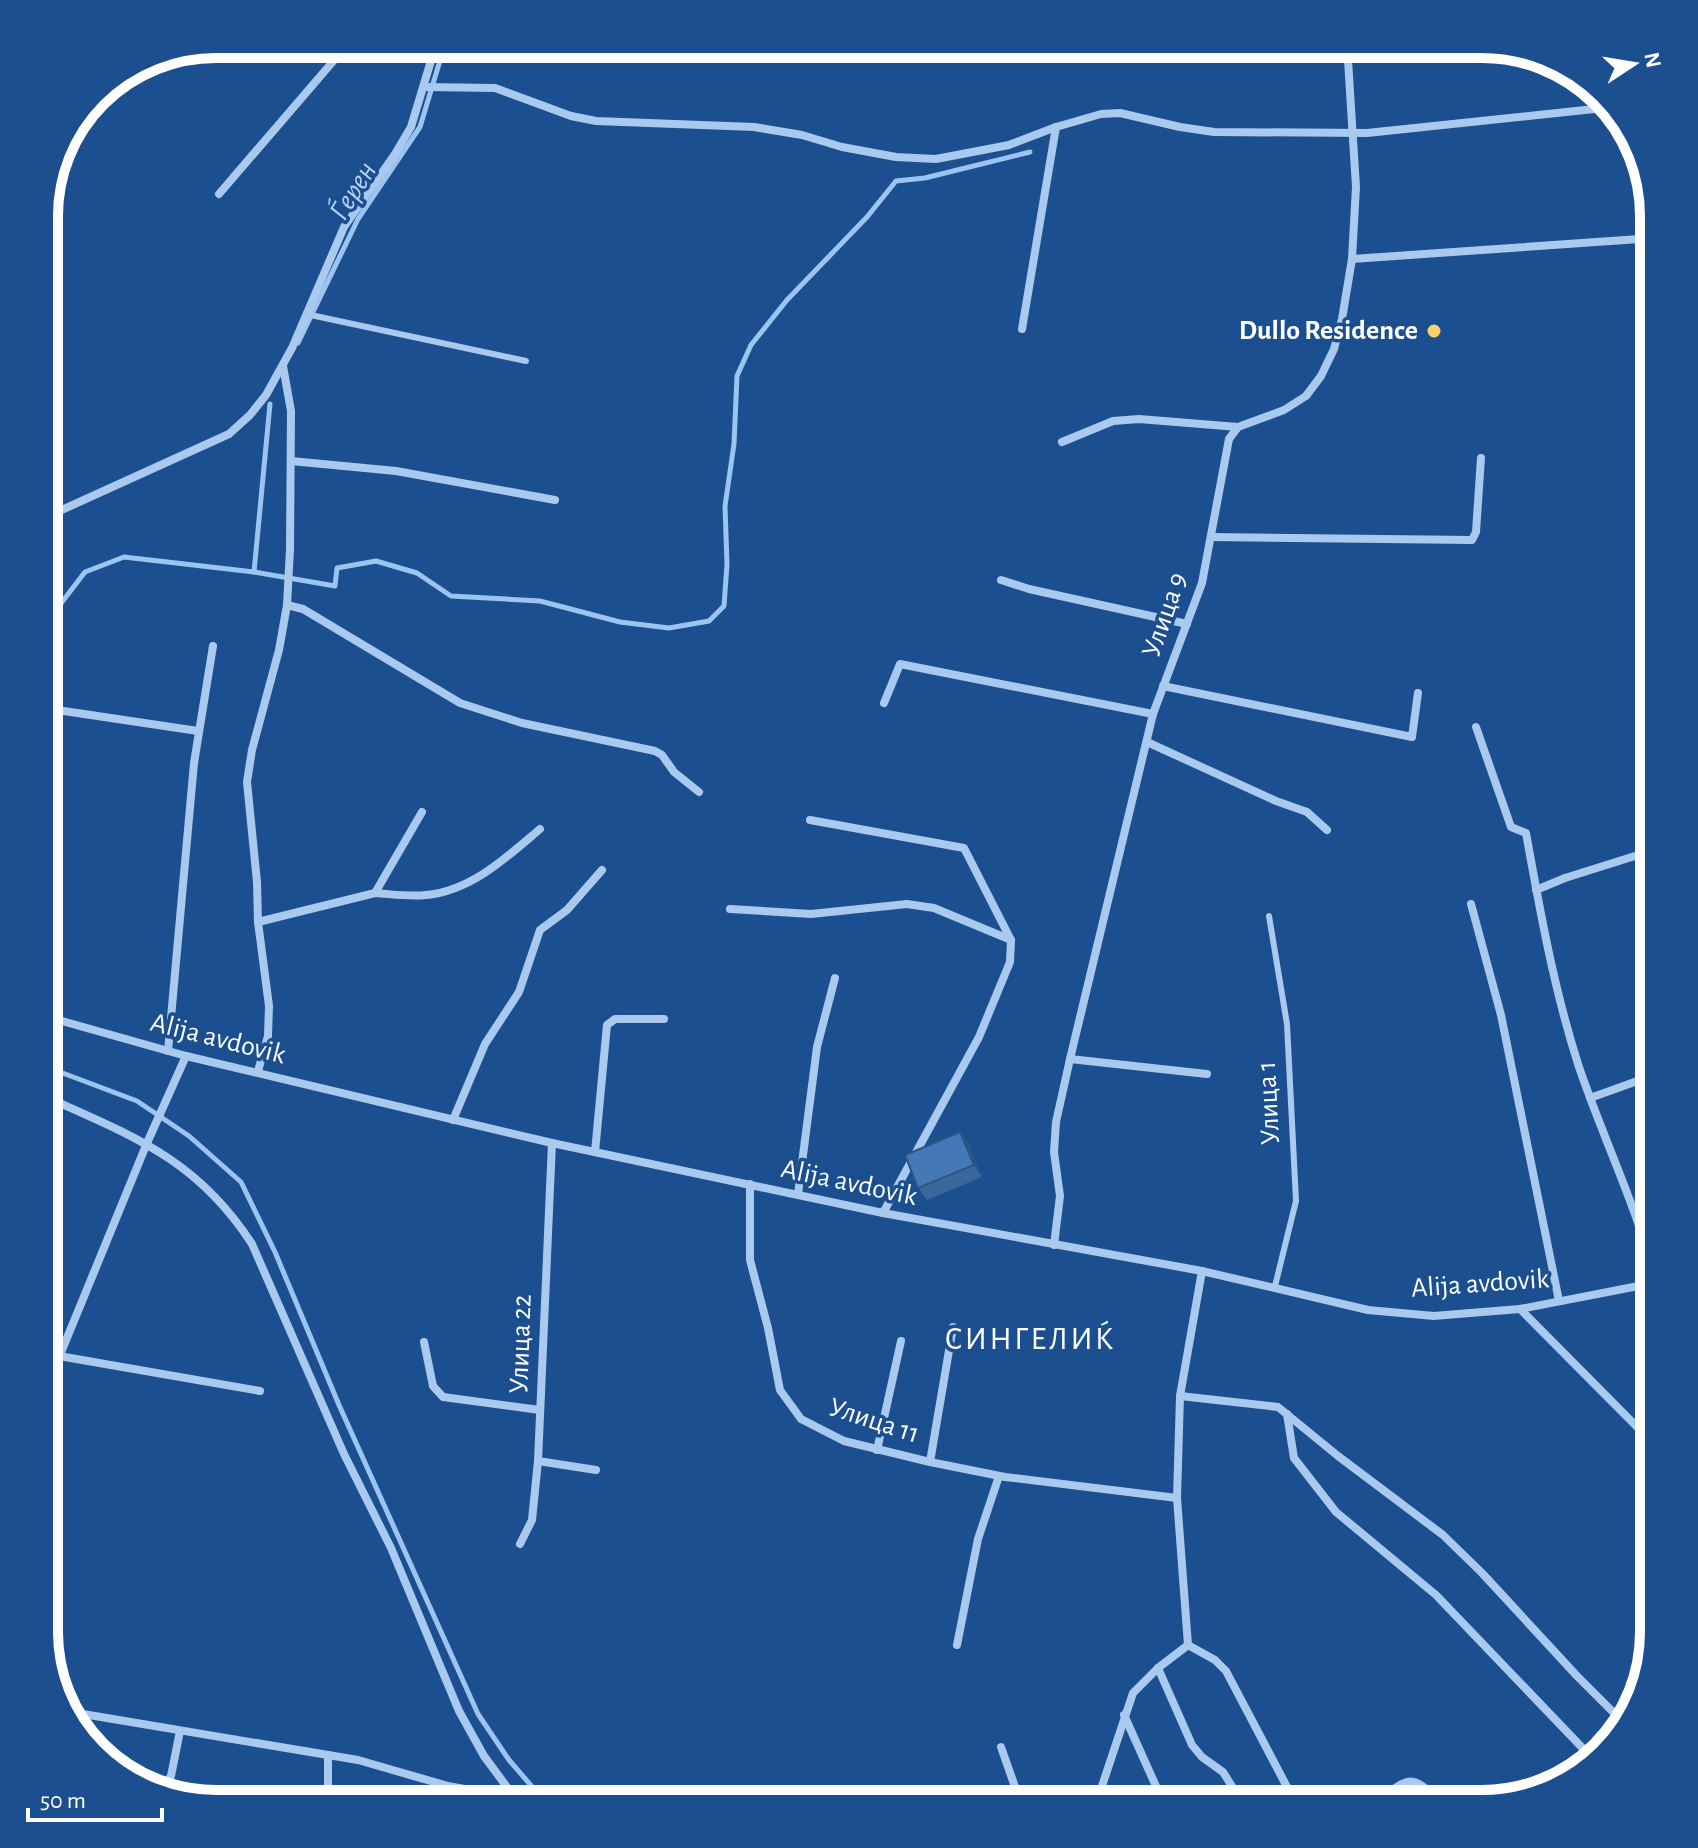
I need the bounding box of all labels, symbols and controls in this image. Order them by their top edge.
north arrow [1594,24,1674,104]
text: N [1640,50,1665,70]
water label: Ѓерен [322,156,382,225]
place label: Dullo Residence [1239,317,1418,345]
marker: Dullo Residence [1425,322,1443,340]
street label: Улица 9 [1138,569,1192,661]
street label: Alija avdovik [148,1009,289,1069]
street label: Улица 1 [1253,1060,1285,1146]
street label: Alija avdovik [779,1155,920,1211]
street label: Alija avdovik [1410,1265,1550,1303]
street label: Улица 22 [505,1294,537,1394]
district label: СИНГЕЛИЌ [945,1320,1115,1355]
street label: Улица 11 [825,1393,923,1449]
scale bar [28,1772,162,1822]
text: 50 m [40,1789,86,1813]

